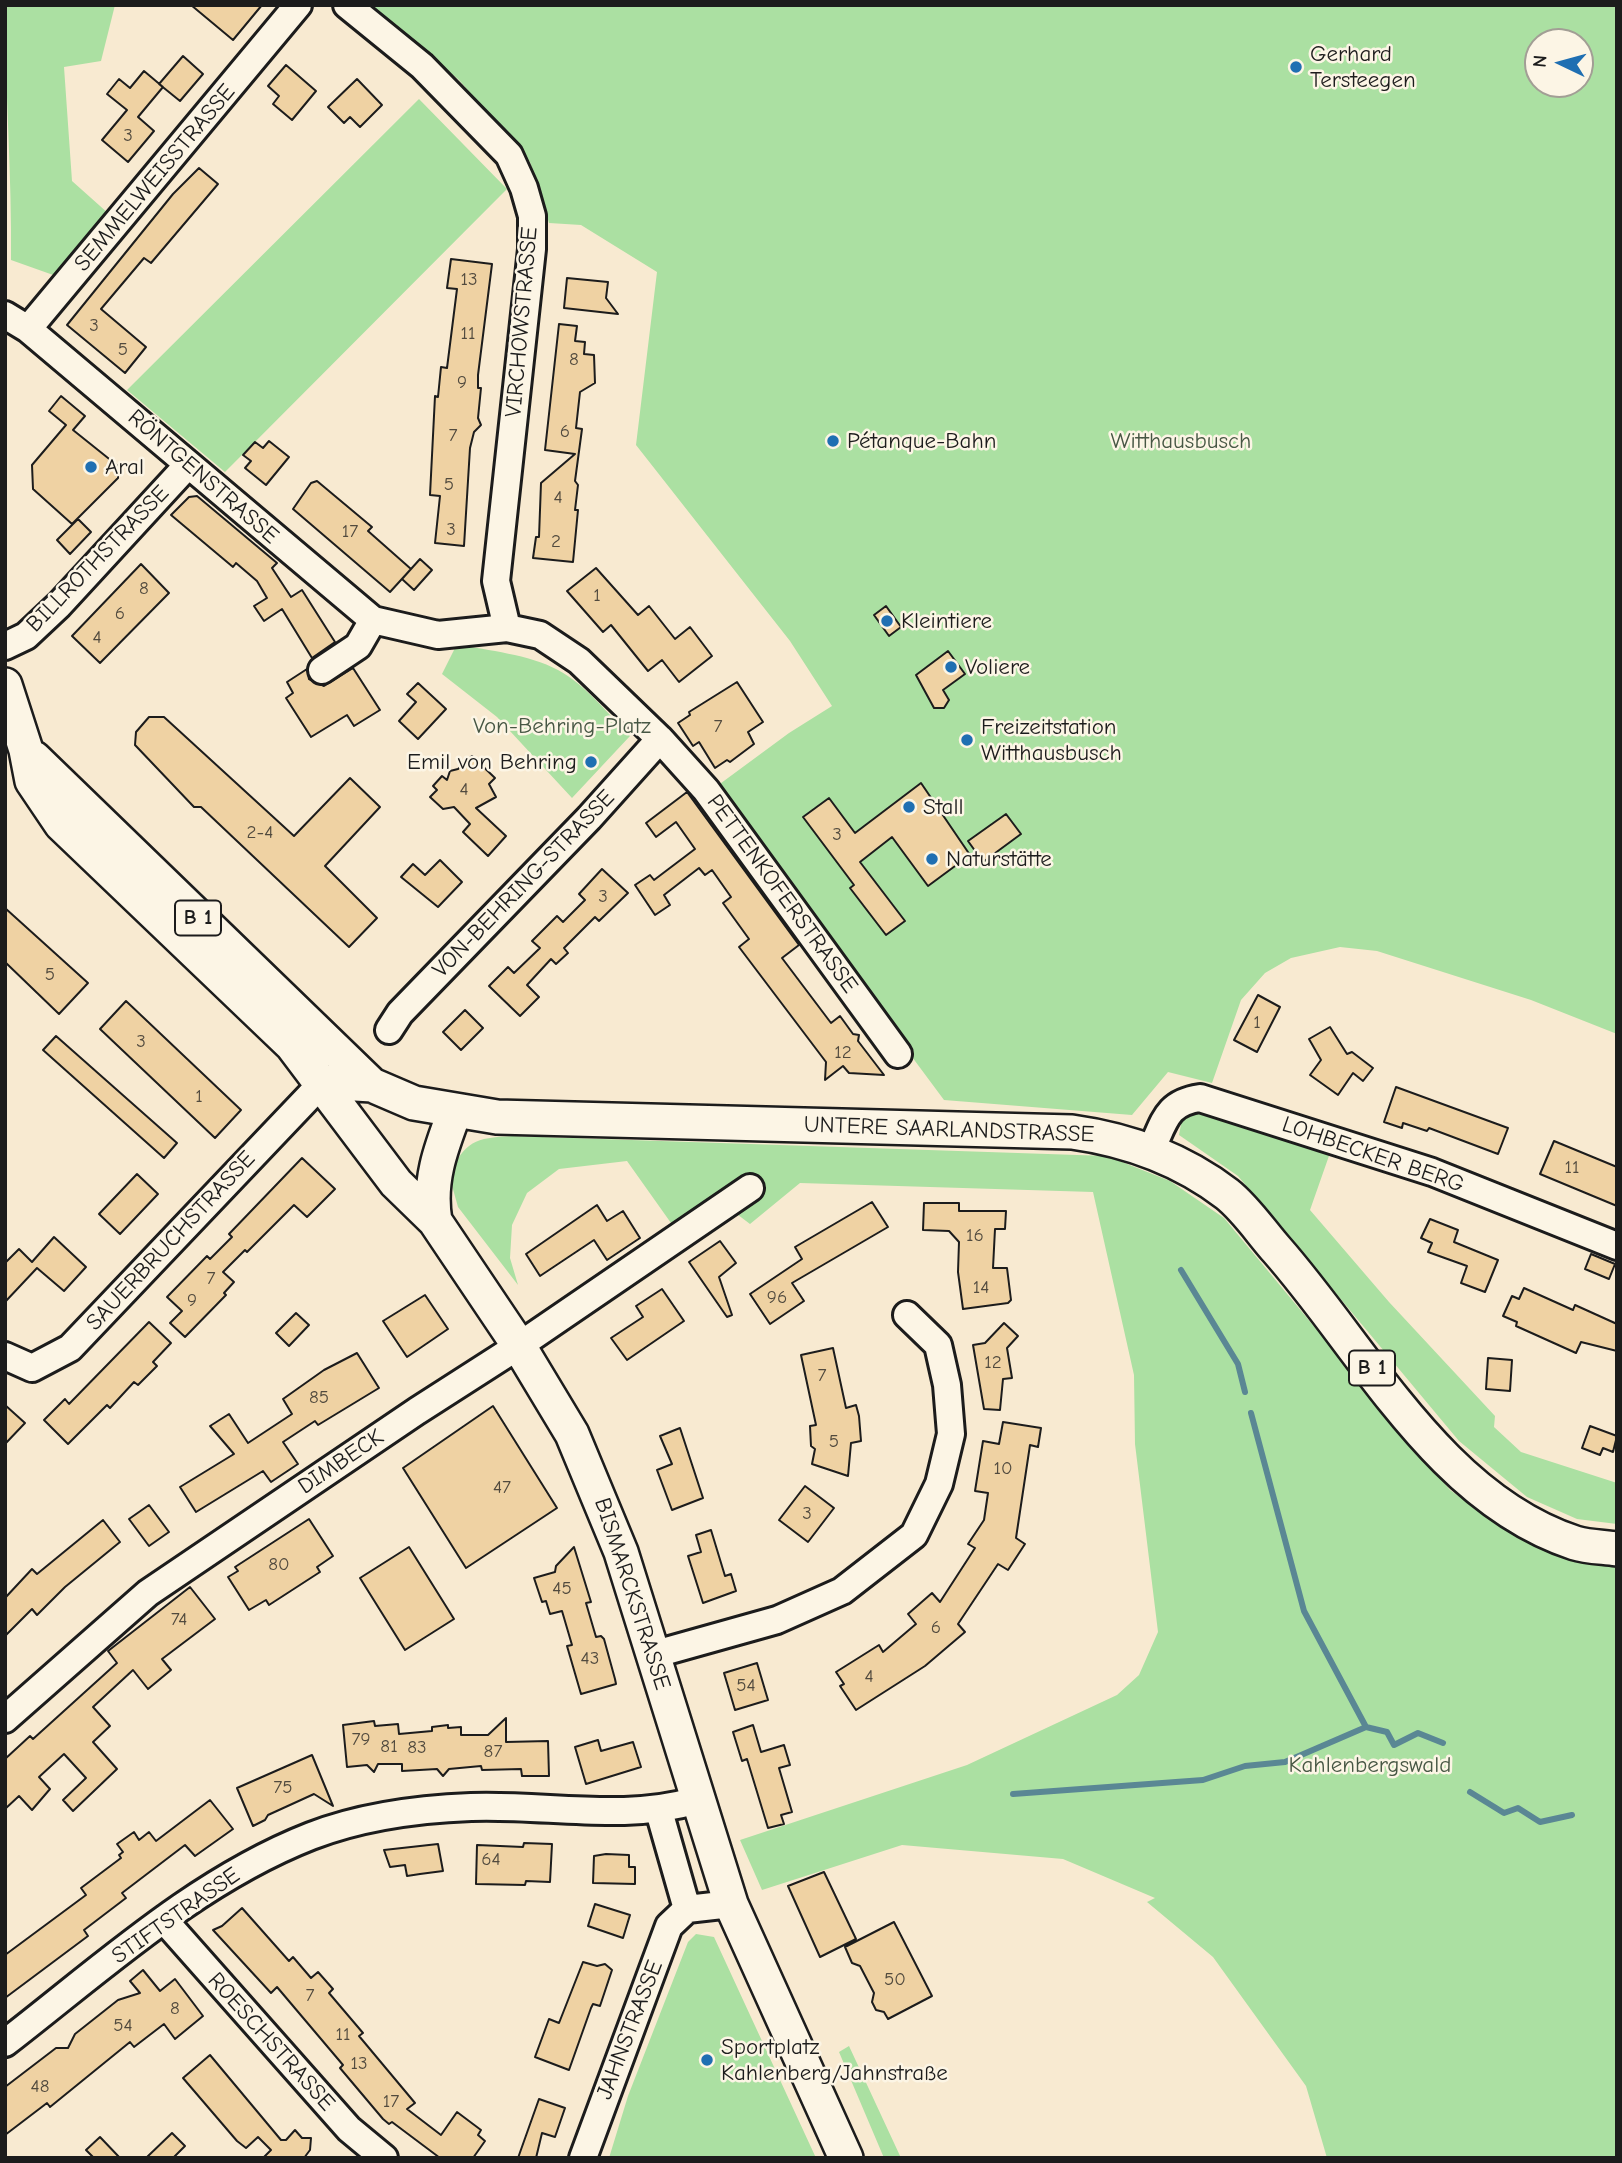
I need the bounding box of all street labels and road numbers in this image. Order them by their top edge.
street label: SEMMELWEISSTRASSE [69,79,241,277]
street label: VIRCHOWSTRASSE [500,226,544,418]
street label: RÖNTGENSTRASSE [122,404,284,550]
street label: BILLROTHSTRASSE [21,480,175,638]
street label: VON-BEHRING-STRASSE [427,785,621,983]
street label: PETTENKOFERSTRASSE [701,789,863,999]
road number: B 1 [175,900,221,936]
street label: UNTERE SAARLANDSTRASSE [803,1111,1095,1149]
street label: LOHBECKER BERG [1278,1111,1468,1199]
street label: SAUERBRUCHSTRASSE [81,1146,261,1336]
road number: B 1 [1349,1350,1395,1386]
street label: DIMBECK [293,1423,389,1501]
street label: BISMARCKSTRASSE [588,1494,676,1694]
street label: STIFTSTRASSE [107,1862,245,1970]
street label: JAHNSTRASSE [591,1957,669,2103]
street label: ROESCHSTRASSE [202,1967,340,2117]

